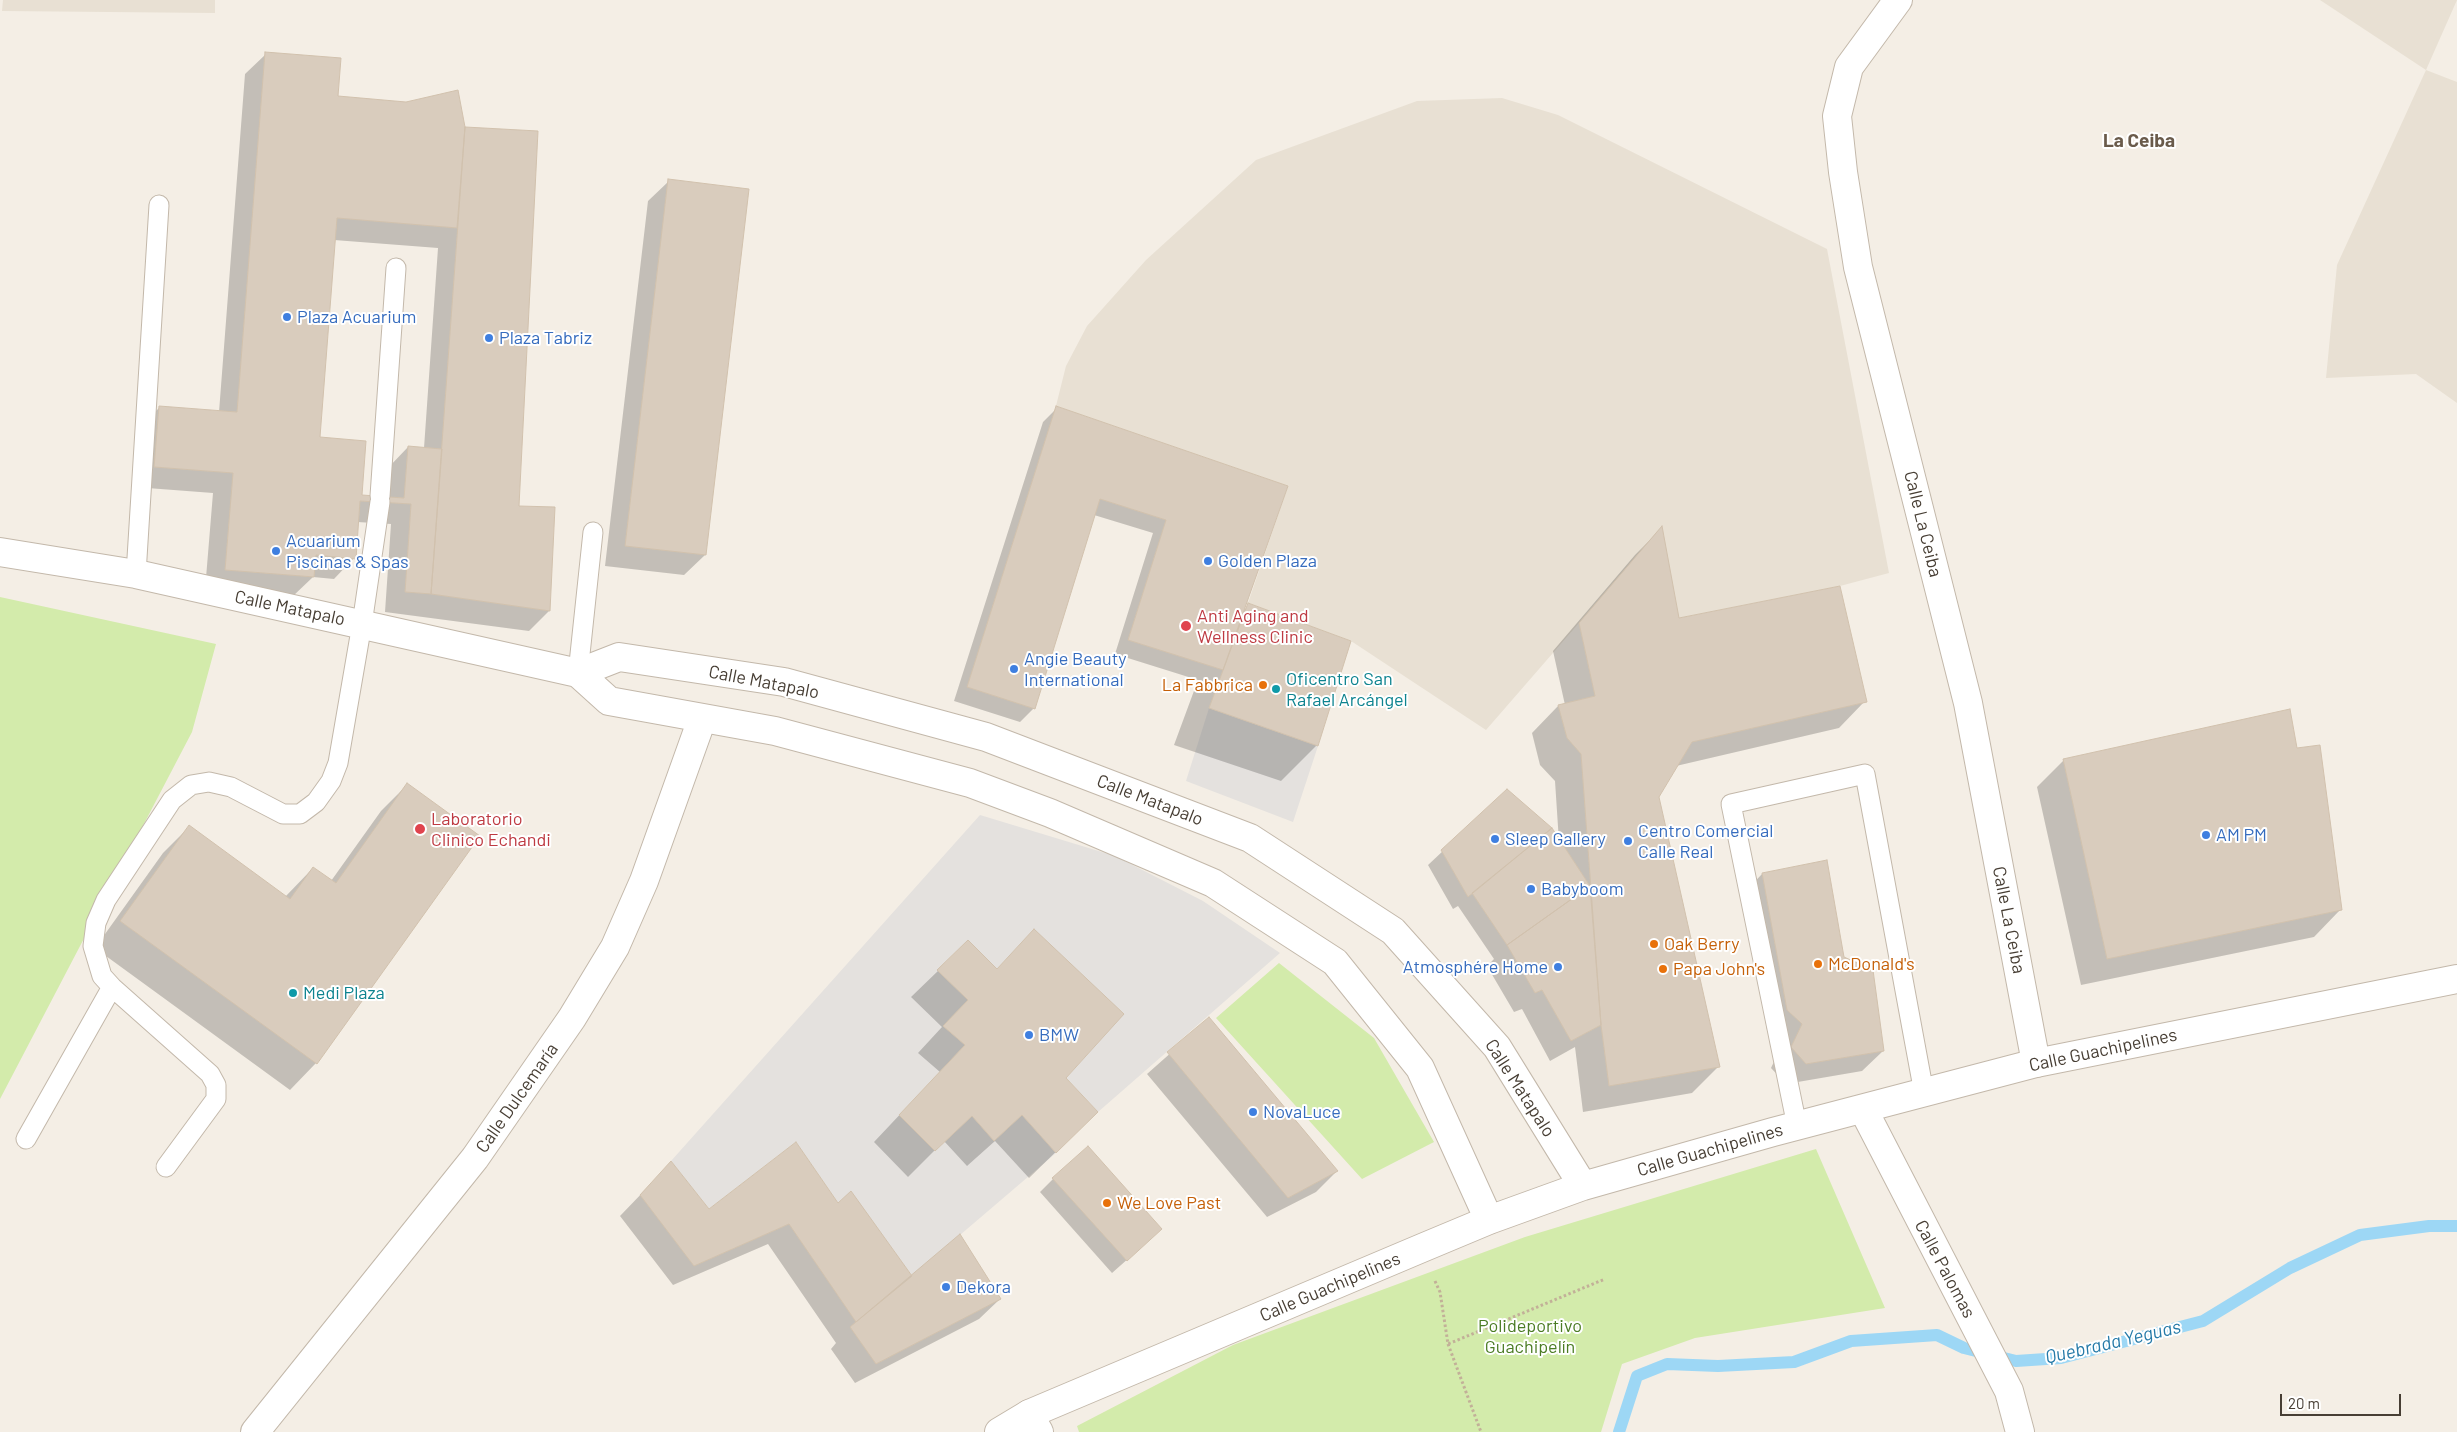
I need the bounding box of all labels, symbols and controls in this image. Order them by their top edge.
district label: La Ceiba [2103,130,2175,152]
place label: Plaza Acuarium [297,306,416,328]
marker: Plaza Acuarium [281,311,293,323]
place label: Plaza Tabriz [499,327,592,349]
marker: Plaza Tabriz [483,332,495,344]
street label: Calle La Ceiba [1899,469,1947,579]
place label: Acuarium Piscinas & Spas [286,530,409,572]
marker: Acuarium Piscinas & Spas [270,545,282,557]
place label: Golden Plaza [1218,550,1317,572]
marker: Golden Plaza [1202,555,1214,567]
street label: Calle Matapalo [233,586,347,630]
place label: Anti Aging and Wellness Clinic [1197,605,1313,648]
marker: Anti Aging and Wellness Clinic [1179,619,1193,633]
place label: Angie Beauty International [1024,648,1127,691]
street label: Calle Matapalo [707,661,821,703]
marker: Angie Beauty International [1008,663,1020,675]
place label: Oficentro San Rafael Arcángel [1286,668,1408,711]
place label: La Fabbrica [1162,674,1253,696]
marker: La Fabbrica [1257,679,1269,691]
marker: Oficentro San Rafael Arcángel [1270,683,1282,695]
street label: Calle Matapalo [1094,770,1206,830]
place label: Laboratorio Clinico Echandi [431,808,551,851]
place label: Centro Comercial Calle Real [1638,820,1773,862]
marker: Laboratorio Clinico Echandi [413,822,427,836]
place label: AM PM [2216,824,2267,846]
place label: Sleep Gallery [1505,828,1606,850]
marker: AM PM [2200,829,2212,841]
marker: Sleep Gallery [1489,833,1501,845]
marker: Centro Comercial Calle Real [1622,835,1634,847]
street label: Calle La Ceiba [1988,865,2030,975]
place label: Babyboom [1541,878,1624,900]
marker: Babyboom [1525,883,1537,895]
place label: Oak Berry [1664,933,1740,955]
marker: Oak Berry [1648,938,1660,950]
place label: McDonald's [1828,953,1915,975]
place label: Atmosphére Home [1403,956,1548,978]
place label: Papa John's [1673,958,1765,980]
marker: McDonald's [1812,958,1824,970]
marker: Atmosphére Home [1552,961,1564,973]
marker: Papa John's [1657,963,1669,975]
place label: Medi Plaza [303,982,385,1004]
marker: Medi Plaza [287,987,299,999]
place label: BMW [1039,1024,1079,1046]
street label: Calle Guachipelines [2027,1024,2179,1076]
marker: BMW [1023,1029,1035,1041]
street label: Calle Matapalo [1480,1035,1560,1141]
street label: Calle Dulcemaría [471,1039,563,1157]
place label: NovaLuce [1263,1101,1341,1123]
marker: NovaLuce [1247,1106,1259,1118]
street label: Calle Guachipelines [1635,1119,1785,1181]
place label: We Love Past [1117,1192,1221,1214]
marker: We Love Past [1101,1197,1113,1209]
street label: Calle Palomas [1910,1216,1980,1322]
street label: Calle Guachipelines [1256,1248,1404,1326]
place label: Dekora [956,1276,1011,1298]
marker: Dekora [940,1281,952,1293]
park label: Polideportivo Guachipelín [1478,1315,1582,1358]
water label: Quebrada Yeguas [2043,1315,2183,1369]
scale bar [2282,1384,2403,1416]
text: 20 m [2288,1394,2320,1412]

